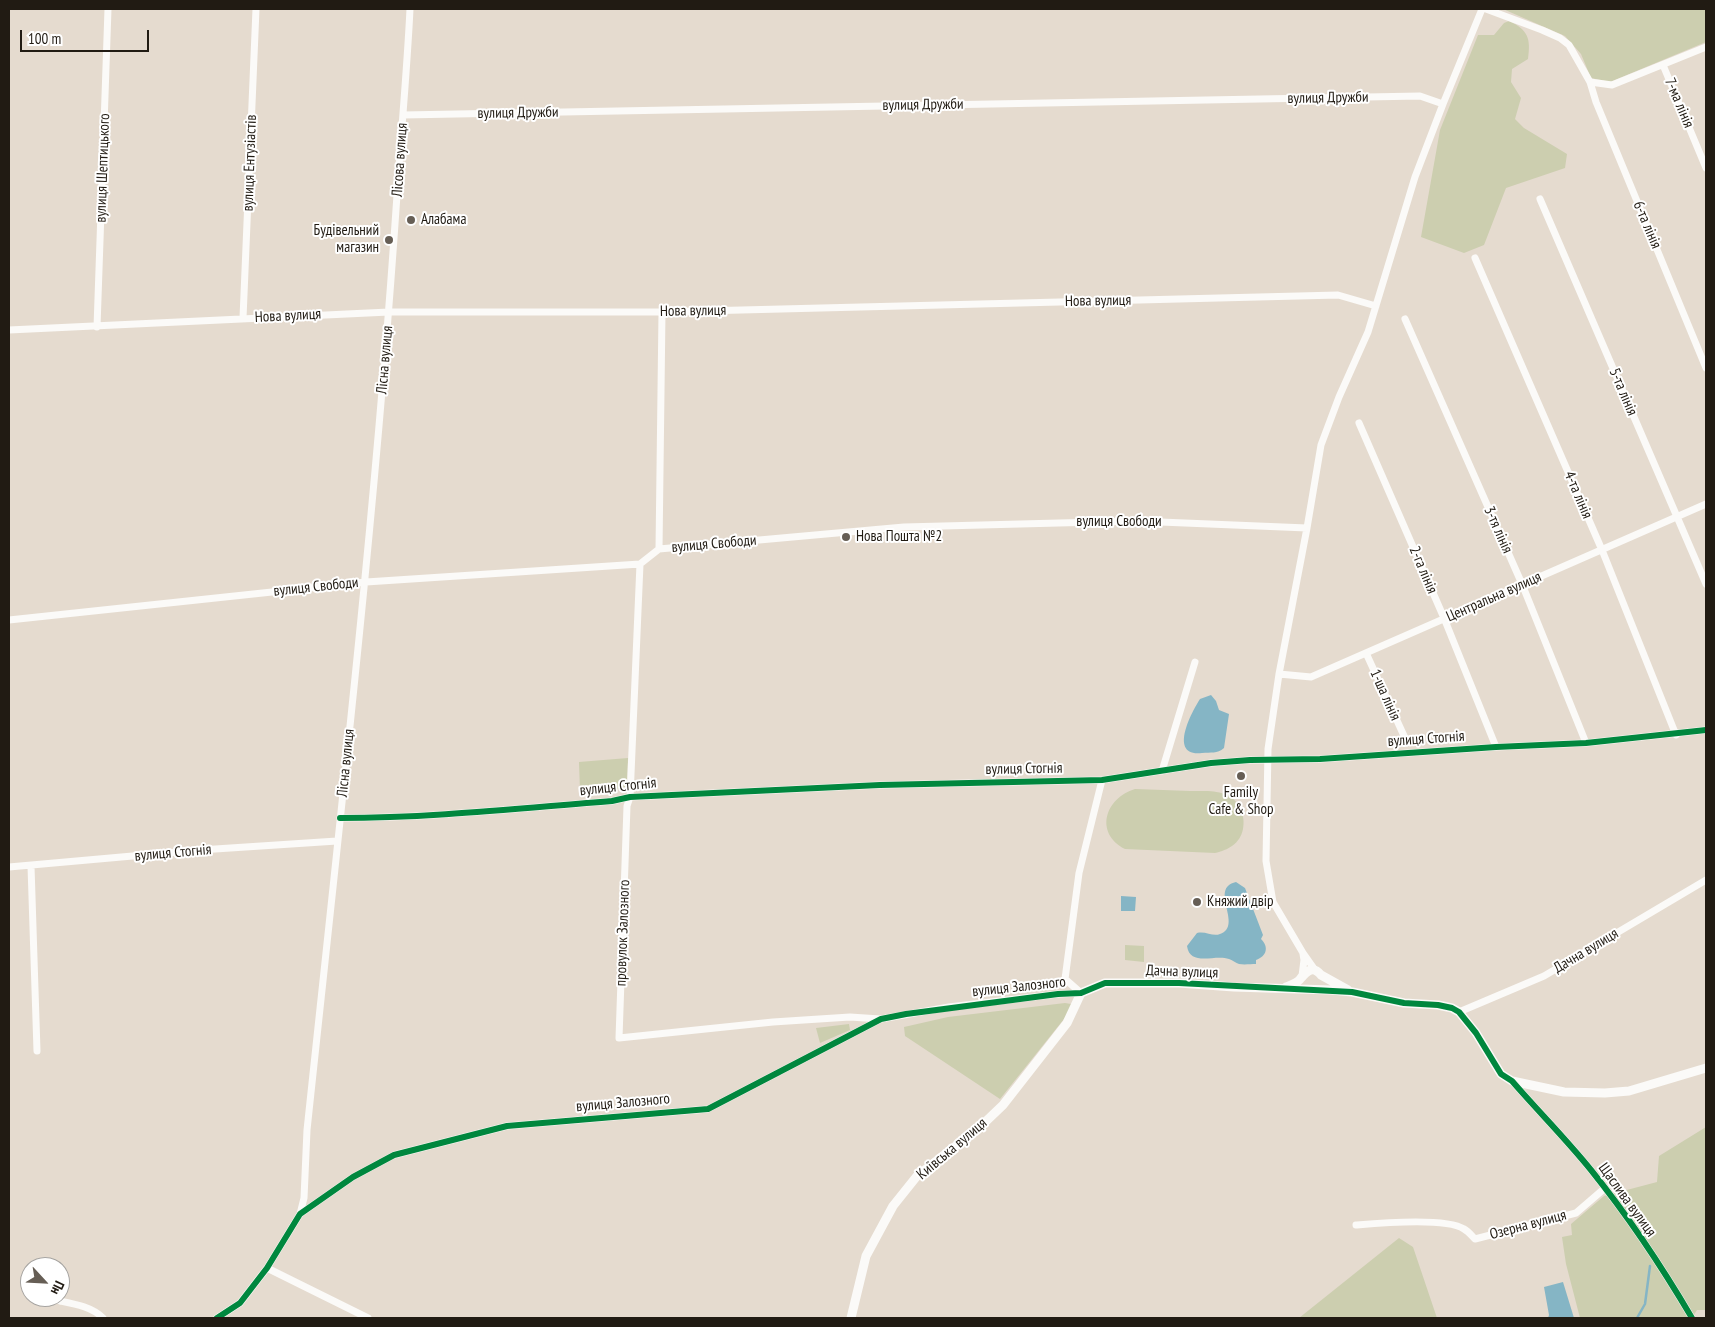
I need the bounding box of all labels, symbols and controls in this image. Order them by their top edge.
scale bar [22,20,151,52]
text: 100 m [28,29,61,48]
street label: 7-ма лінія [1660,75,1698,131]
street label: вулиця Дружби [1287,88,1369,108]
street label: вулиця Дружби [882,95,964,115]
street label: вулиця Дружби [477,103,559,123]
street label: вулиця Шептицького [92,113,114,223]
street label: вулиця Ентузіастів [239,114,261,212]
street label: Лісова вулиця [388,122,412,198]
street label: 6-та лінія [1629,199,1665,251]
place label: Алабама [421,211,466,229]
marker: Алабама [405,214,417,226]
place label: Будівельний магазин [314,222,379,257]
marker: Будівельний магазин [383,234,395,246]
street label: Нова вулиця [1065,291,1131,311]
street label: Нова вулиця [660,301,726,321]
street label: Нова вулиця [254,305,322,327]
street label: Лісна вулиця [373,325,397,395]
street label: 5-та лінія [1605,366,1641,418]
street label: 4-та лінія [1560,469,1596,521]
street label: 3-тя лінія [1480,504,1516,556]
street label: вулиця Свободи [1076,513,1162,531]
place label: Нова Пошта №2 [856,528,942,546]
street label: вулиця Свободи [671,531,757,557]
marker: Нова Пошта №2 [840,531,852,543]
street label: 2-га лінія [1405,544,1441,596]
street label: Центральна вулиця [1444,568,1544,626]
street label: вулиця Свободи [273,574,359,600]
street label: 1-ша лінія [1366,667,1404,723]
street label: вулиця Стогнія [1387,727,1465,751]
street label: Лісна вулиця [333,728,359,798]
street label: вулиця Стогнія [985,759,1063,779]
marker: Family Cafe & Shop [1235,770,1247,782]
street label: вулиця Стогнія [579,774,657,800]
place label: Family Cafe & Shop [1209,784,1273,819]
street label: вулиця Стогнія [134,841,212,865]
street label: провулок Залозного [612,879,634,987]
place label: Княжий двір [1207,893,1274,911]
marker: Княжий двір [1191,896,1203,908]
street label: Дачна вулиця [1550,925,1622,977]
street label: Дачна вулиця [1146,962,1218,982]
street label: вулиця Залозного [971,973,1067,1001]
street label: вулиця Залозного [575,1090,671,1116]
street label: Київська вулиця [913,1114,991,1184]
street label: Щаслива вулиця [1594,1160,1660,1240]
street label: Озерна вулиця [1488,1206,1568,1244]
north arrow [20,1257,70,1307]
text: Пн [47,1278,69,1298]

